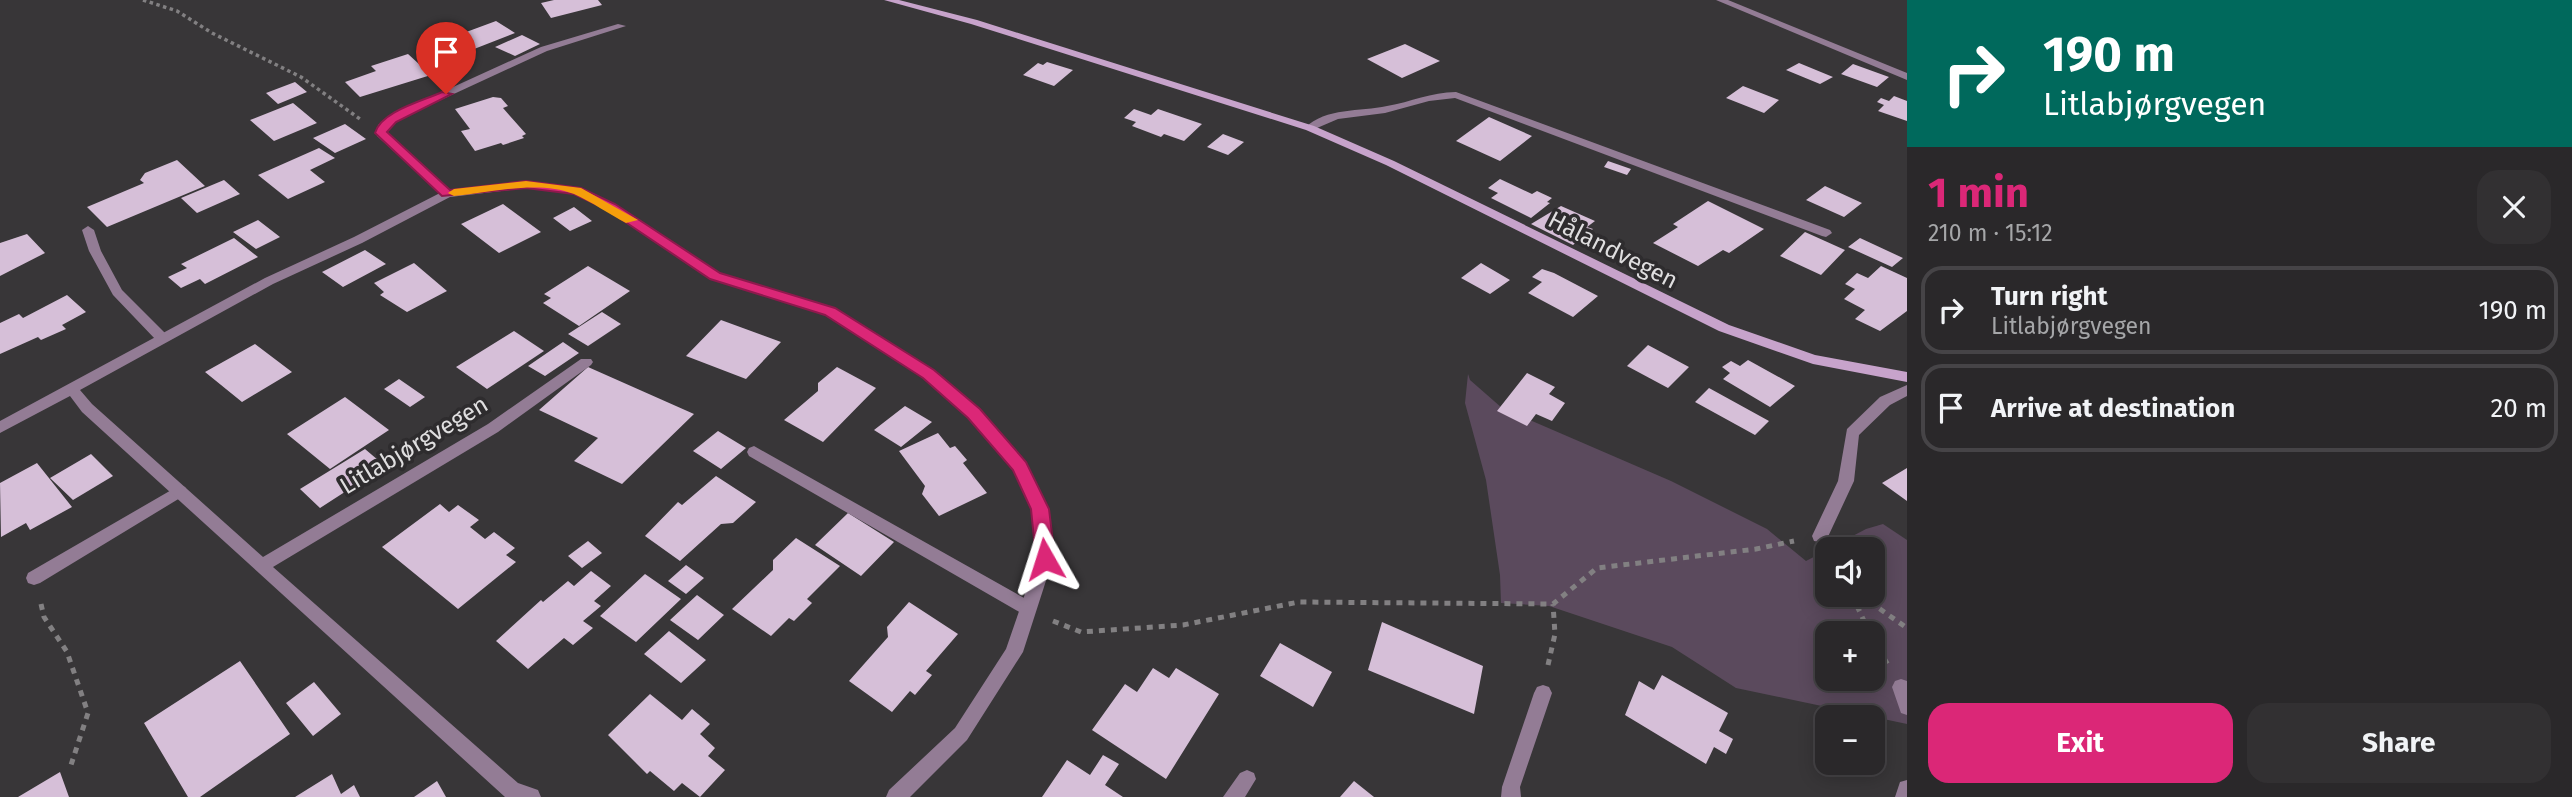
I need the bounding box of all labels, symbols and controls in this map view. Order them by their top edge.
pin [416,22,476,94]
text: 190 m [2043,25,2175,84]
icon: right [1928,28,2019,119]
icon: arrive [427,33,465,71]
text: Litlabjørgvegen [2043,85,2266,123]
text: 1 min [1928,168,2029,218]
button: close [2477,170,2551,244]
street label: Hålandvegen [1544,205,1682,295]
text: 210 m · 15:12 [1928,219,2053,247]
text: Turn right [1991,281,2108,312]
icon: right [1932,291,1970,329]
text: 190 m [2478,295,2547,326]
text: Litlabjørgvegen [1991,312,2152,340]
icon: arrive [1932,389,1970,427]
street label: Litlabjørgvegen [335,390,493,500]
text: Arrive at destination [1991,393,2235,424]
text: 20 m [2490,393,2547,424]
position arrow [1008,522,1082,596]
map controls [1815,537,1885,775]
button: sound [1815,537,1885,607]
button: + [1815,621,1885,691]
button: Exit [1928,703,2233,783]
button: Share [2247,703,2551,783]
button: − [1815,705,1885,775]

